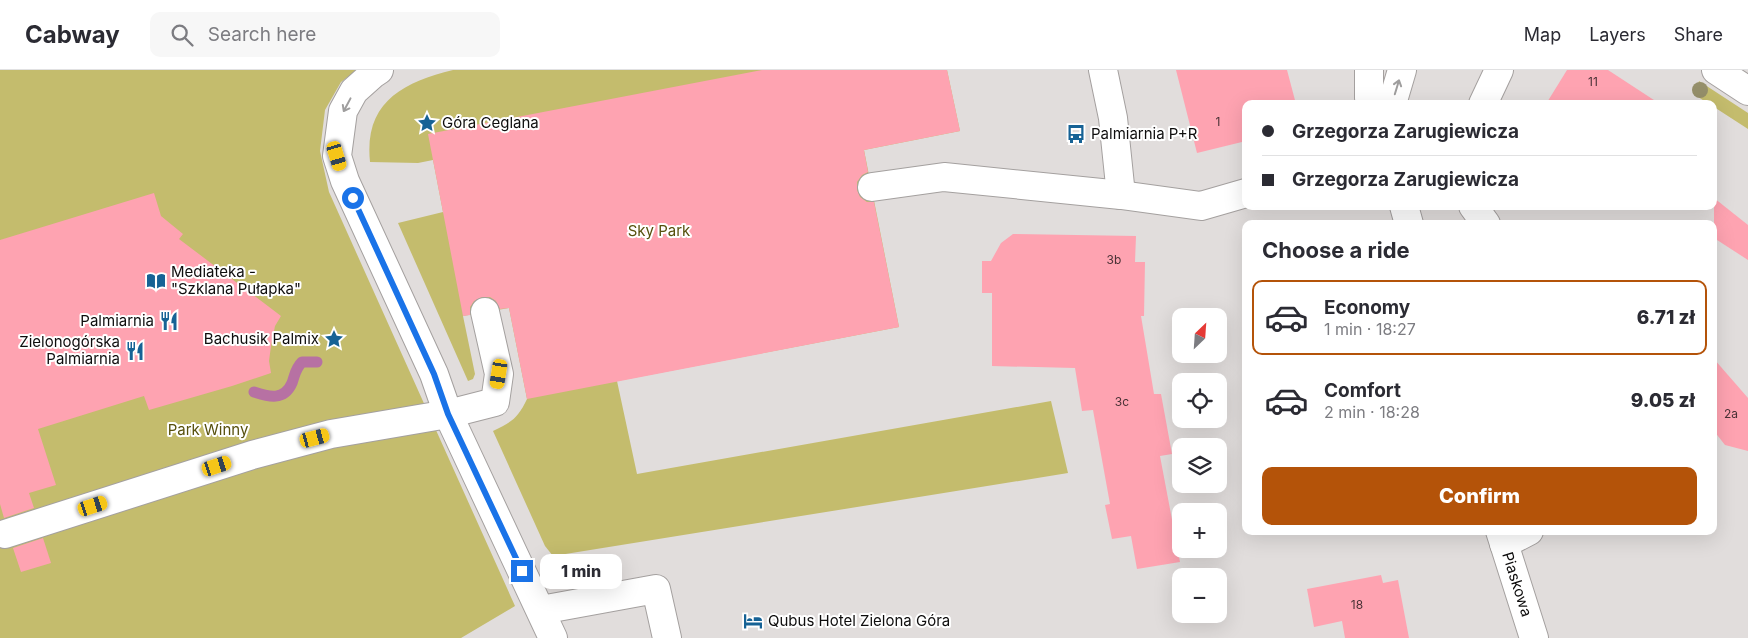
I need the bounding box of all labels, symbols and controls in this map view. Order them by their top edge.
search box [150,12,500,57]
text: Cabway [25,20,120,49]
icon: search [168,21,196,49]
text: Search here [208,23,316,46]
text: Map [1524,24,1561,45]
text: Layers [1589,24,1646,45]
text: Share [1674,24,1723,45]
house number: 11 [1588,74,1598,89]
one-way arrow [1392,79,1402,95]
one-way arrow [342,97,351,112]
place icon: Góra Ceglana [416,112,438,134]
place label: Góra Ceglana [442,113,539,132]
house number: 1 [1216,114,1220,129]
text: Grzegorza Zarugiewicza [1292,120,1519,143]
bus stop icon: Palmiarnia P+R [1065,123,1087,145]
place label: Palmiarnia P+R [1091,124,1198,143]
car [325,139,348,173]
text: Grzegorza Zarugiewicza [1292,168,1519,191]
route start [342,187,364,209]
park label: Sky Park [628,221,691,240]
text: Choose a ride [1262,237,1410,263]
house number: 3b [1107,252,1121,267]
place label: Mediateka - "Szklana Pułapka" [171,262,301,298]
library icon: Mediateka - "Szklana Pułapka" [145,270,167,292]
icon: car [1264,295,1309,340]
text: Economy [1324,296,1410,319]
text: 6.71 zł [1637,306,1695,329]
north arrow [1172,308,1228,362]
map controls [1172,308,1227,623]
restaurant icon: Palmiarnia [158,310,180,332]
place label: Palmiarnia [80,311,154,330]
text: 1 min · 18:27 [1324,319,1416,339]
place icon: Bachusik Palmix [323,328,345,350]
place label: Bachusik Palmix [204,329,319,348]
place label: Zielonogórska Palmiarnia [19,332,120,368]
restaurant icon: Zielonogórska Palmiarnia [124,340,146,362]
car [489,358,508,390]
button: locate [1172,373,1227,428]
icon: car [1264,378,1309,423]
text: Comfort [1324,379,1401,402]
text: 9.05 zł [1631,389,1695,412]
house number: 3c [1115,394,1129,409]
text: 2 min · 18:28 [1324,402,1420,422]
house number: 2a [1724,406,1738,421]
park label: Park Winny [168,420,249,439]
car [298,427,331,449]
button: layers [1172,438,1227,493]
car [200,454,233,478]
button: Confirm [1262,467,1697,525]
car [76,494,109,518]
button: + [1172,503,1227,558]
street label: Piaskowa [1498,549,1537,619]
callout: 1 min [540,554,622,588]
route end [511,560,533,582]
text: 1 min [561,561,601,581]
button: − [1172,568,1227,623]
house number: 18 [1351,597,1363,612]
hotel icon: Qubus Hotel Zielona Góra [742,610,764,632]
place label: Qubus Hotel Zielona Góra [768,611,950,630]

